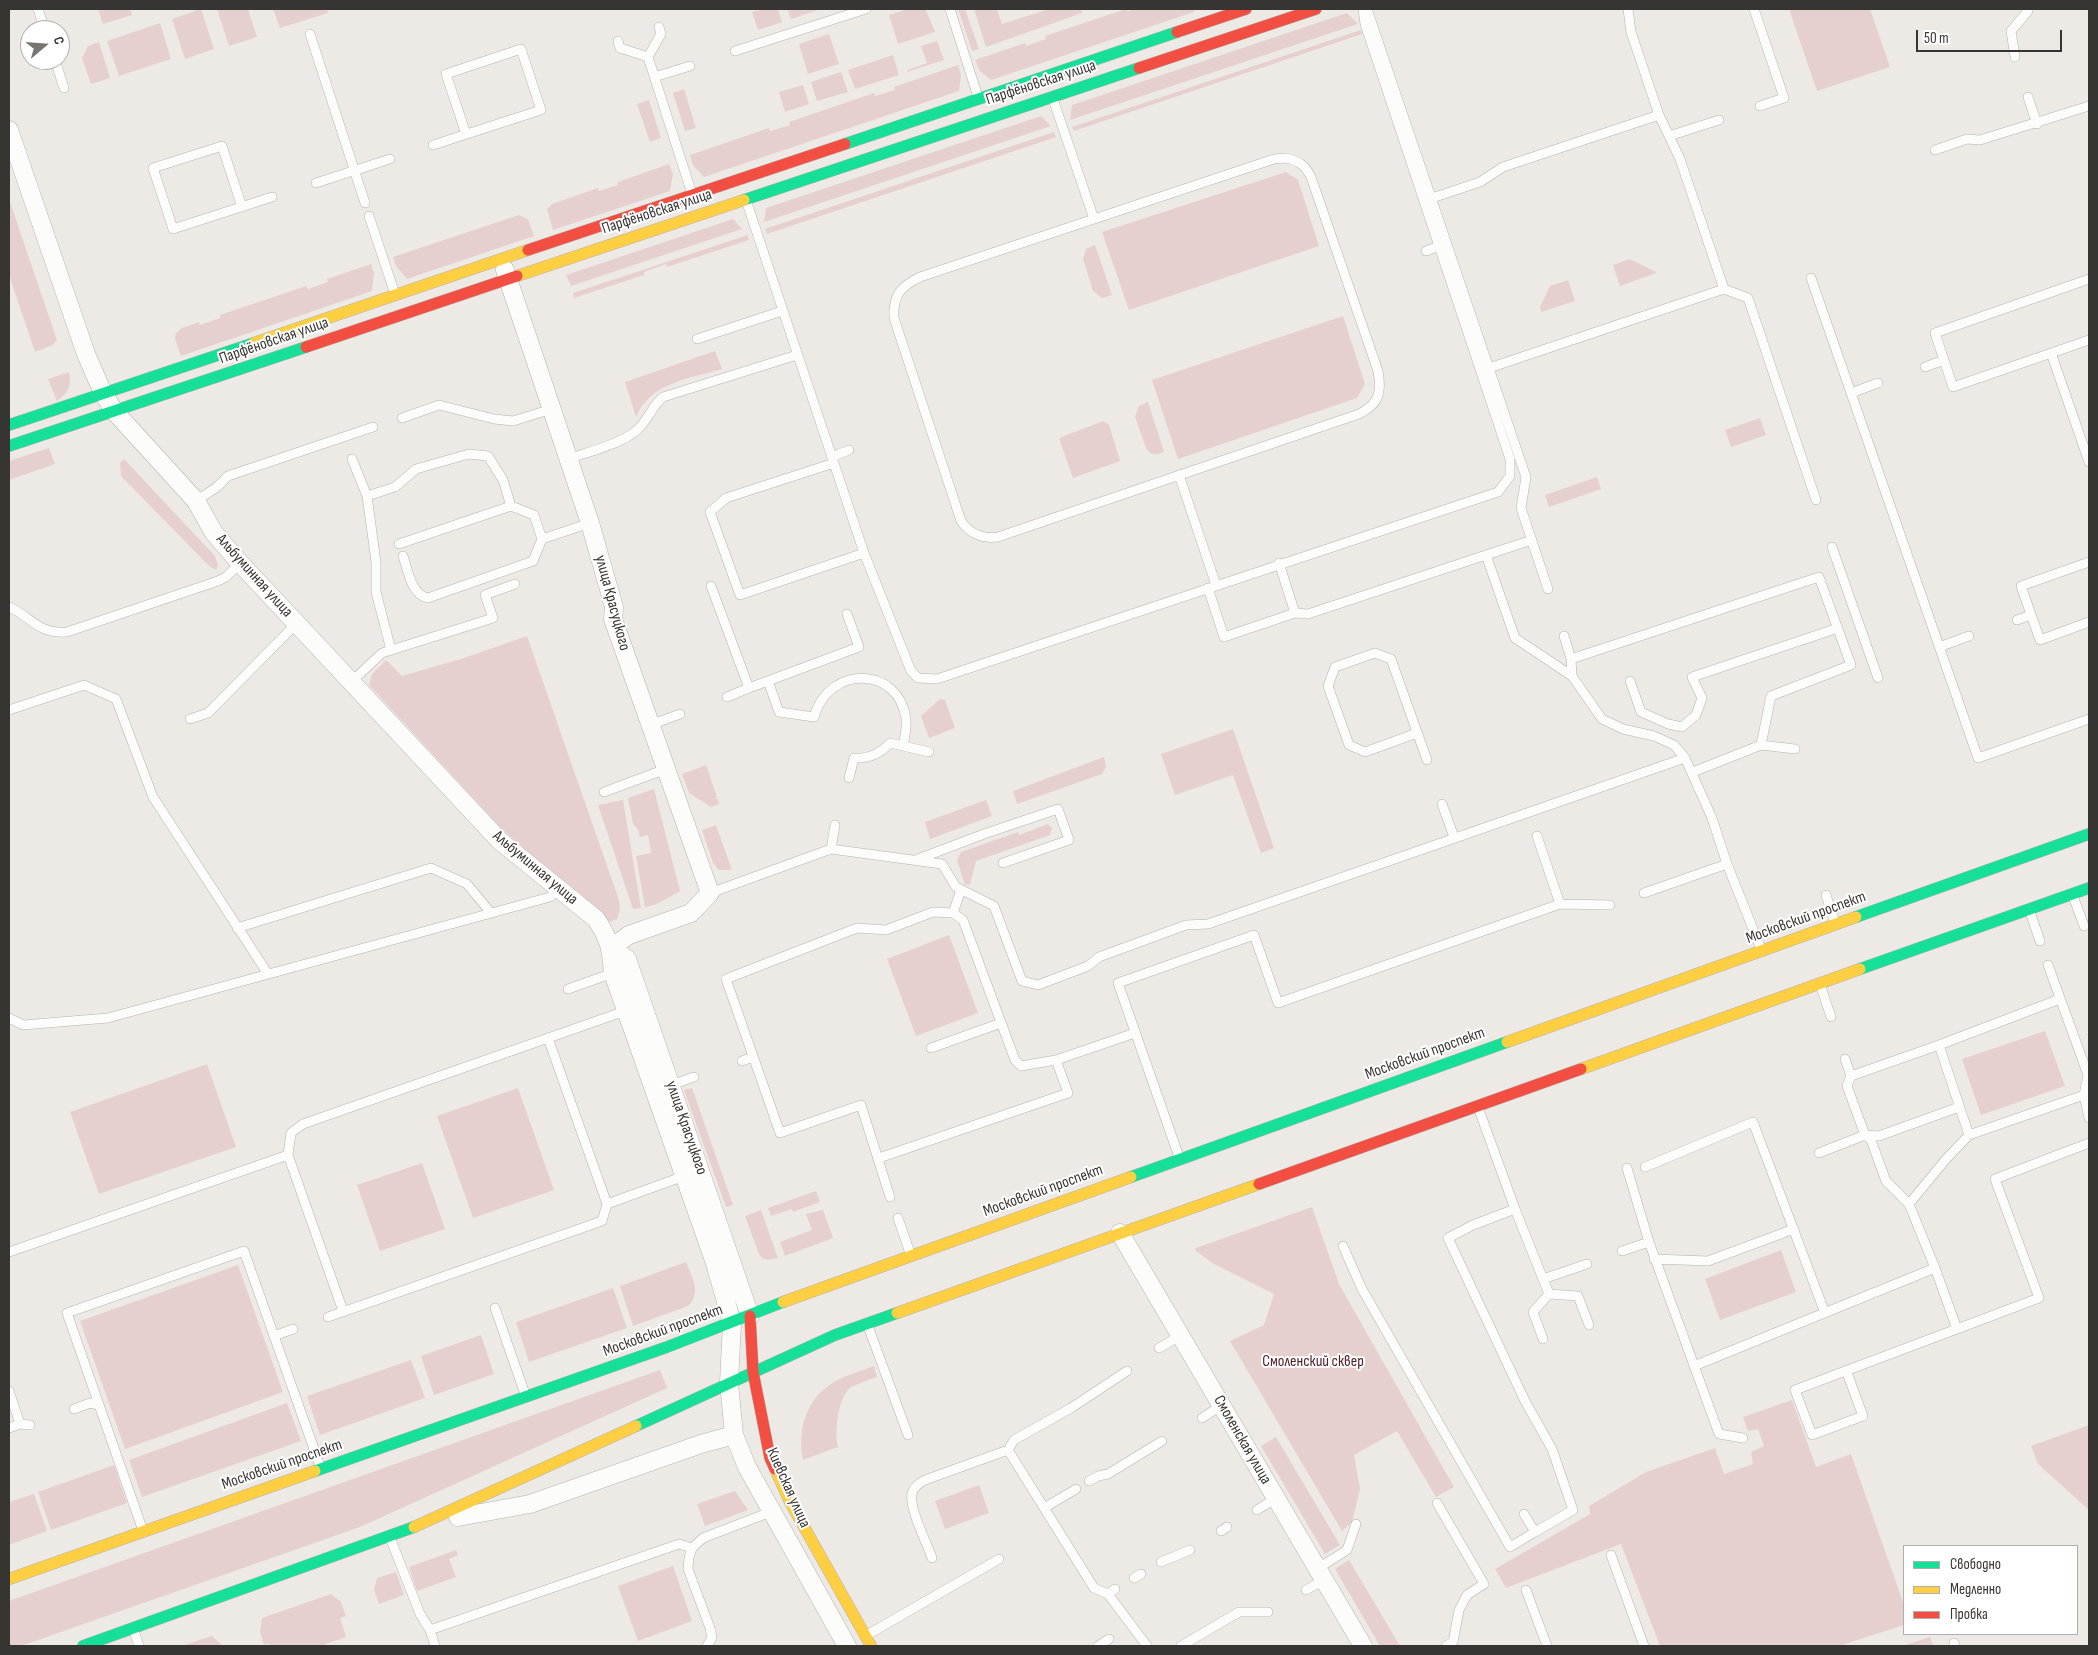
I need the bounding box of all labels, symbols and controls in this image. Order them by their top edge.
north arrow [20,20,70,70]
scale bar [1918,20,2064,52]
text: 50 m [1924,29,1949,48]
text: С [50,34,68,47]
street label: Парфёновская улица [984,56,1098,110]
street label: Парфёновская улица [600,185,714,239]
street label: Парфёновская улица [217,313,331,369]
street label: Альбуминная улица [212,530,296,622]
street label: улица Красуцкого [590,553,634,653]
street label: Альбуминная улица [488,827,582,909]
street label: Московский проспект [1743,887,1869,949]
street label: Московский проспект [1362,1023,1488,1085]
street label: улица Красуцкого [661,1079,711,1177]
street label: Московский проспект [980,1160,1106,1222]
street label: Московский проспект [600,1300,726,1362]
park label: Смоленский сквер [1262,1352,1364,1372]
street label: Смоленская улица [1209,1392,1275,1488]
street label: Московский проспект [219,1435,345,1495]
street label: Киевская улица [762,1445,814,1531]
legend [1903,1545,2078,1635]
text: Свободно [1950,1555,2001,1574]
text: Медленно [1950,1580,2001,1599]
text: Пробка [1950,1605,1988,1624]

